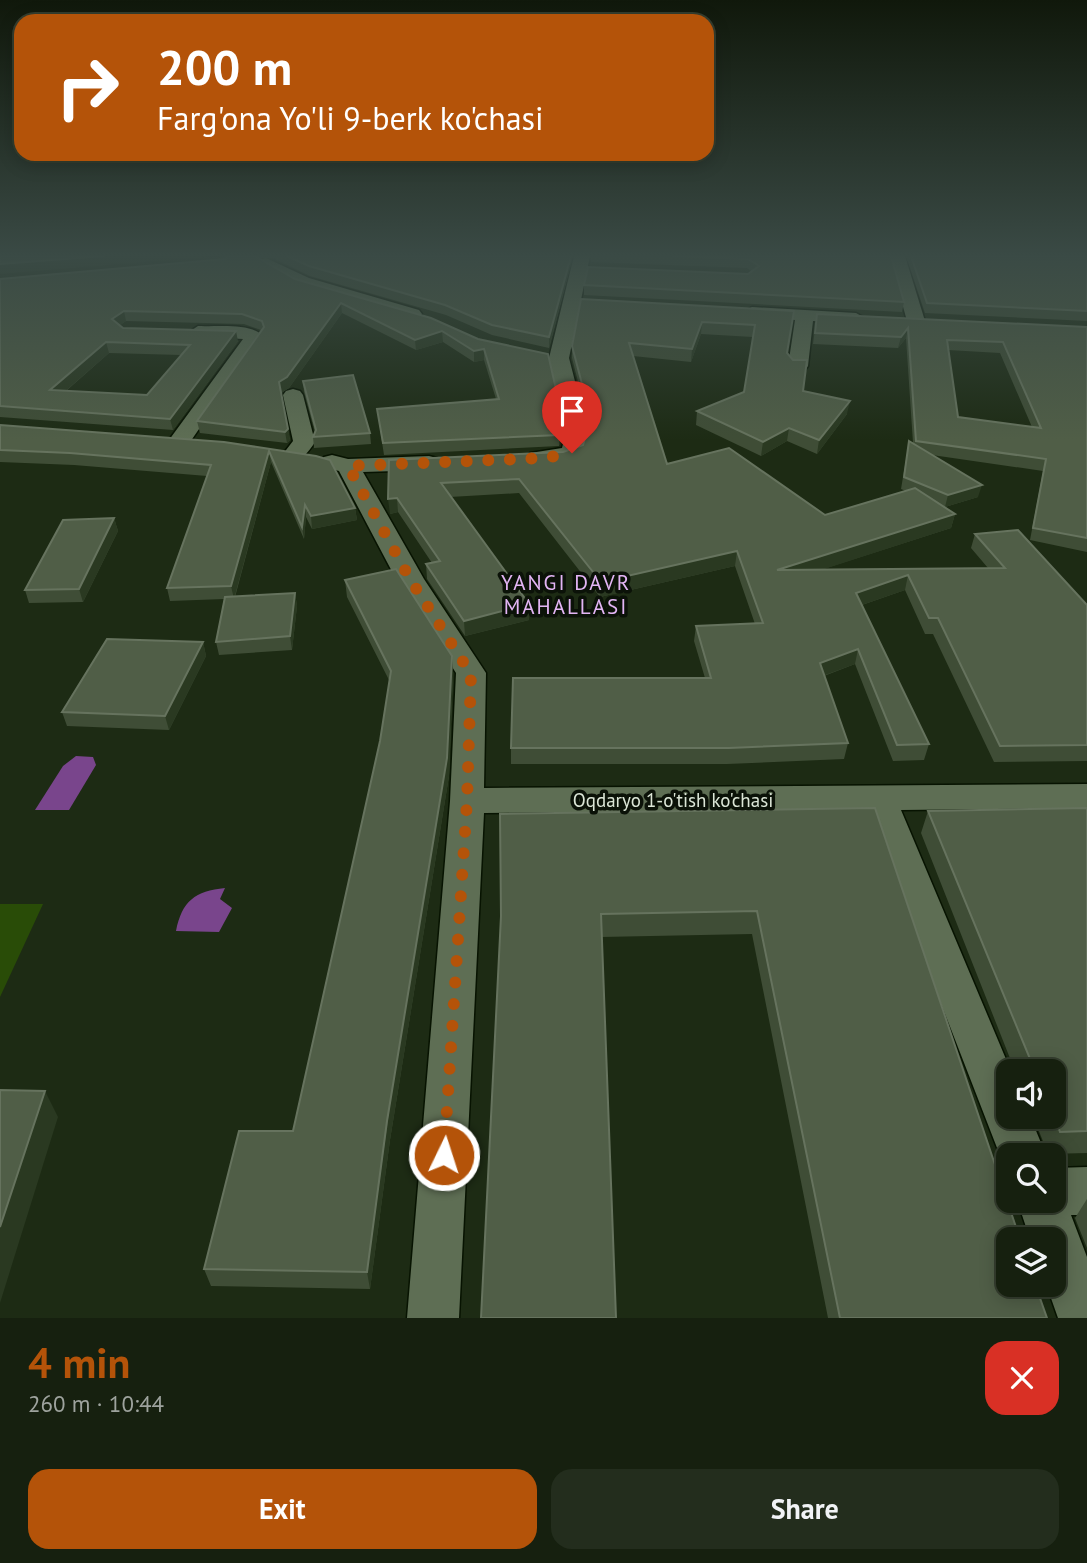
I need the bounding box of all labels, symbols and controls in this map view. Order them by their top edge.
text: 200 m [157,35,292,99]
icon: right [42,42,133,133]
text: Farg'ona Yo'li 9-berk ko'chasi [157,97,544,139]
pin [542,381,602,453]
icon: arrive [553,392,591,430]
district label: YANGI DAVR MAHALLASI [501,569,631,620]
street label: Oqdaryo 1-o'tish ko'chasi [573,788,773,812]
map controls [996,1059,1066,1297]
button: sound [996,1059,1066,1129]
position arrow [407,1118,481,1192]
button: search [996,1143,1066,1213]
button: layers [996,1227,1066,1297]
text: 4 min [28,1335,130,1390]
button: close [985,1341,1059,1415]
text: 260 m · 10:44 [28,1389,164,1418]
button: Exit [28,1469,537,1549]
button: Share [551,1469,1059,1549]

